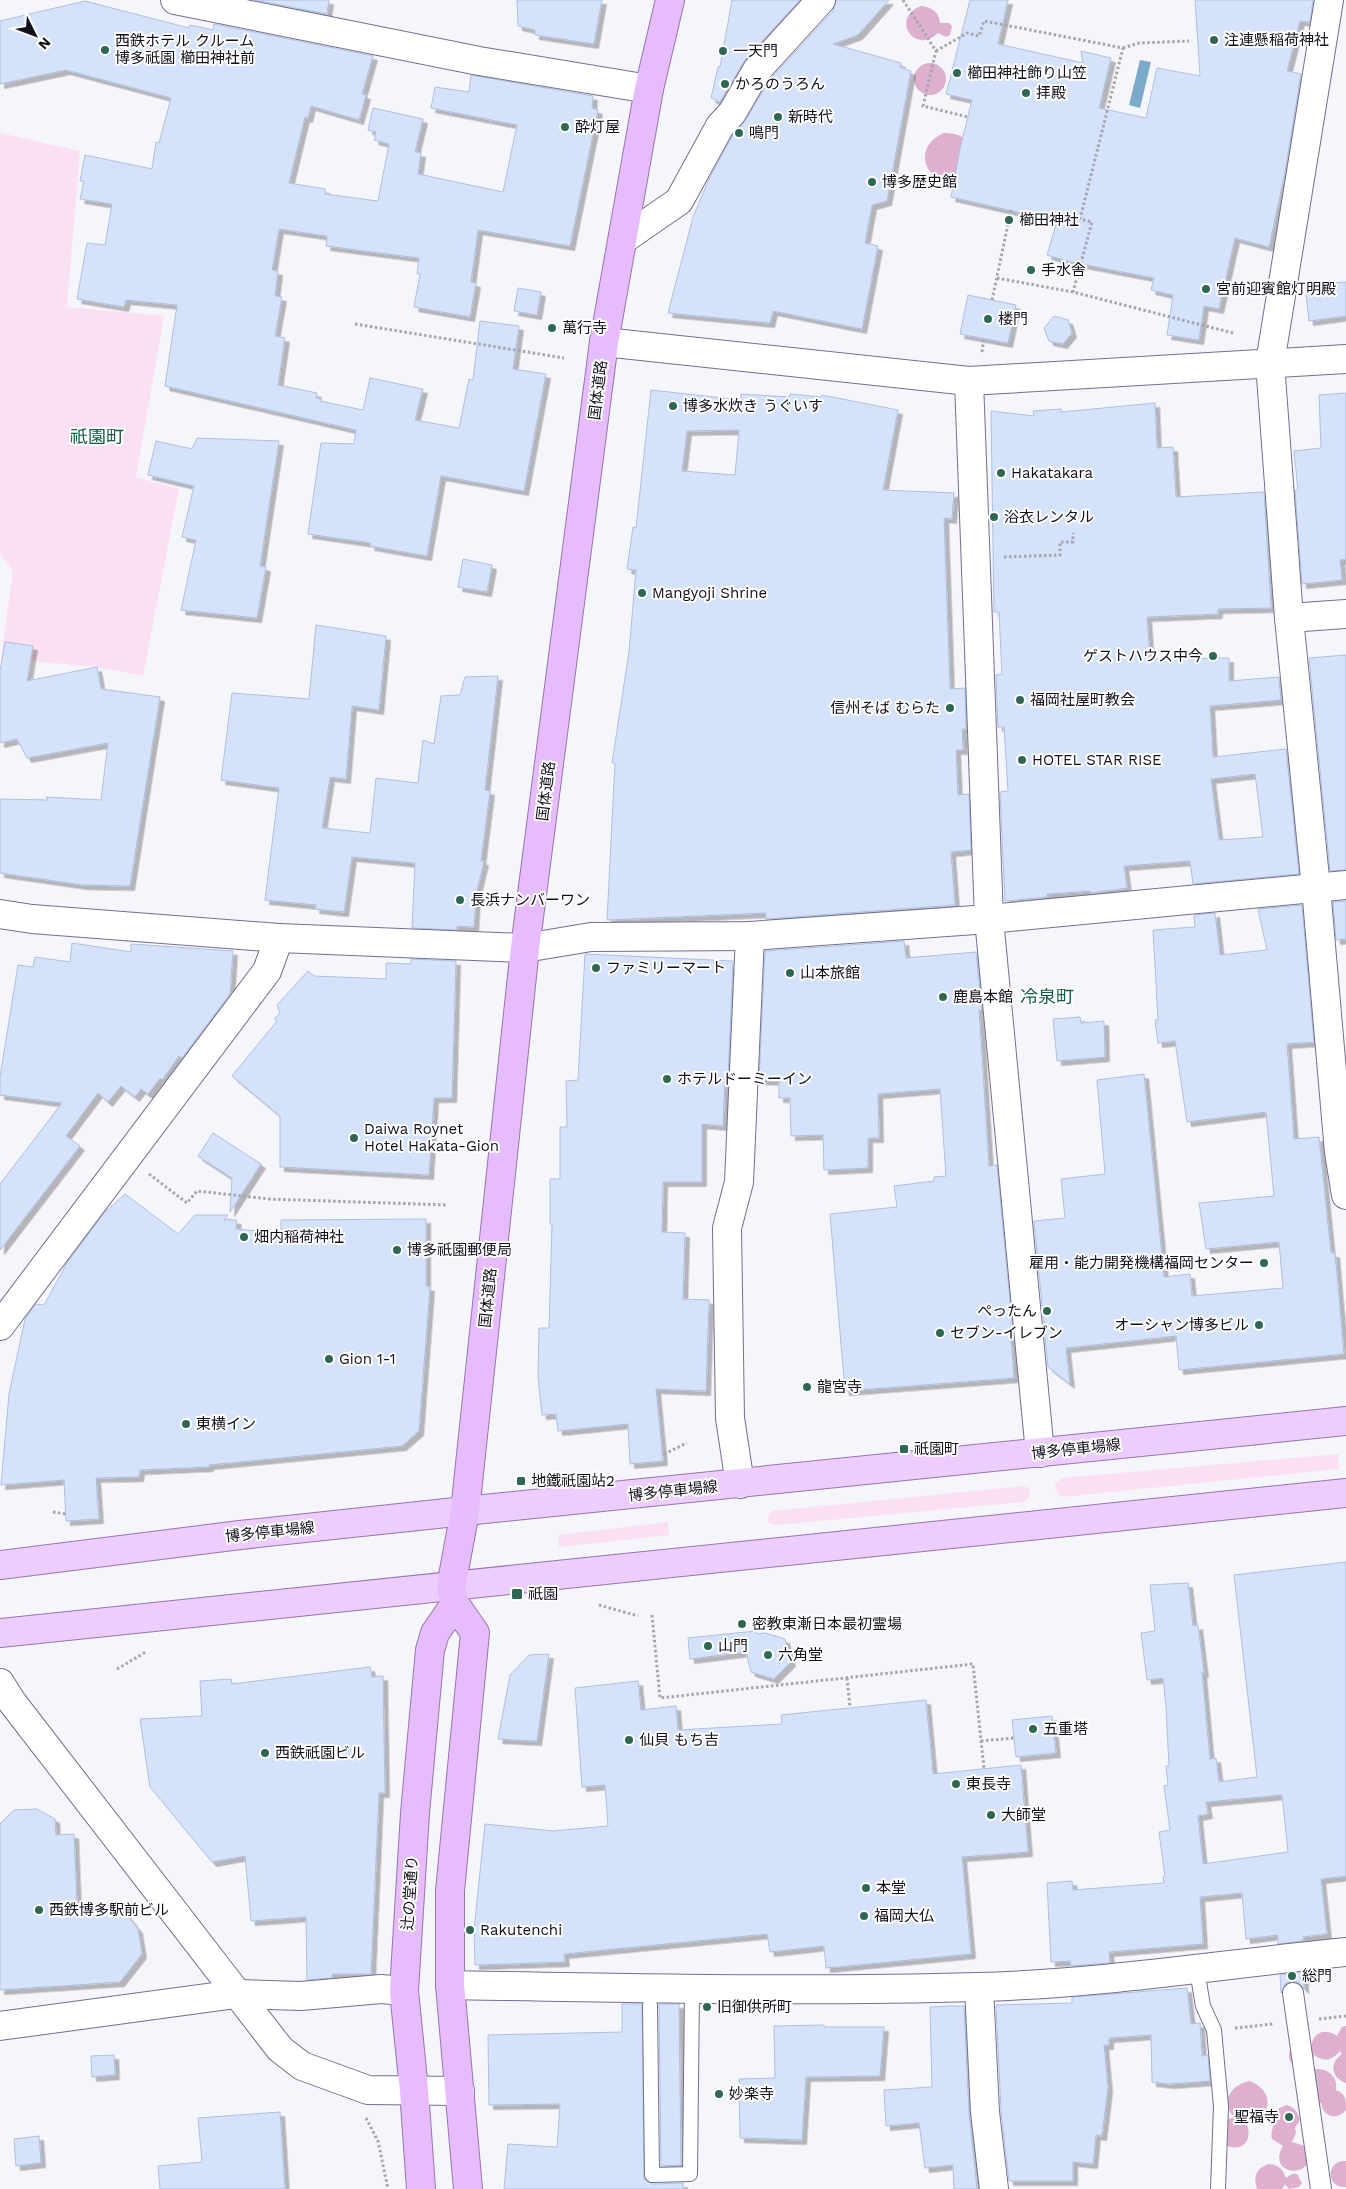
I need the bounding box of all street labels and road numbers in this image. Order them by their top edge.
street label: 国体道路 [585,359,611,421]
street label: 国体道路 [533,760,559,822]
street label: 国体道路 [476,1267,500,1329]
street label: 博多停車場線 [1030,1435,1122,1463]
street label: 博多停車場線 [627,1477,719,1505]
street label: 博多停車場線 [224,1518,316,1546]
street label: 辻の堂通り [398,1855,422,1931]

